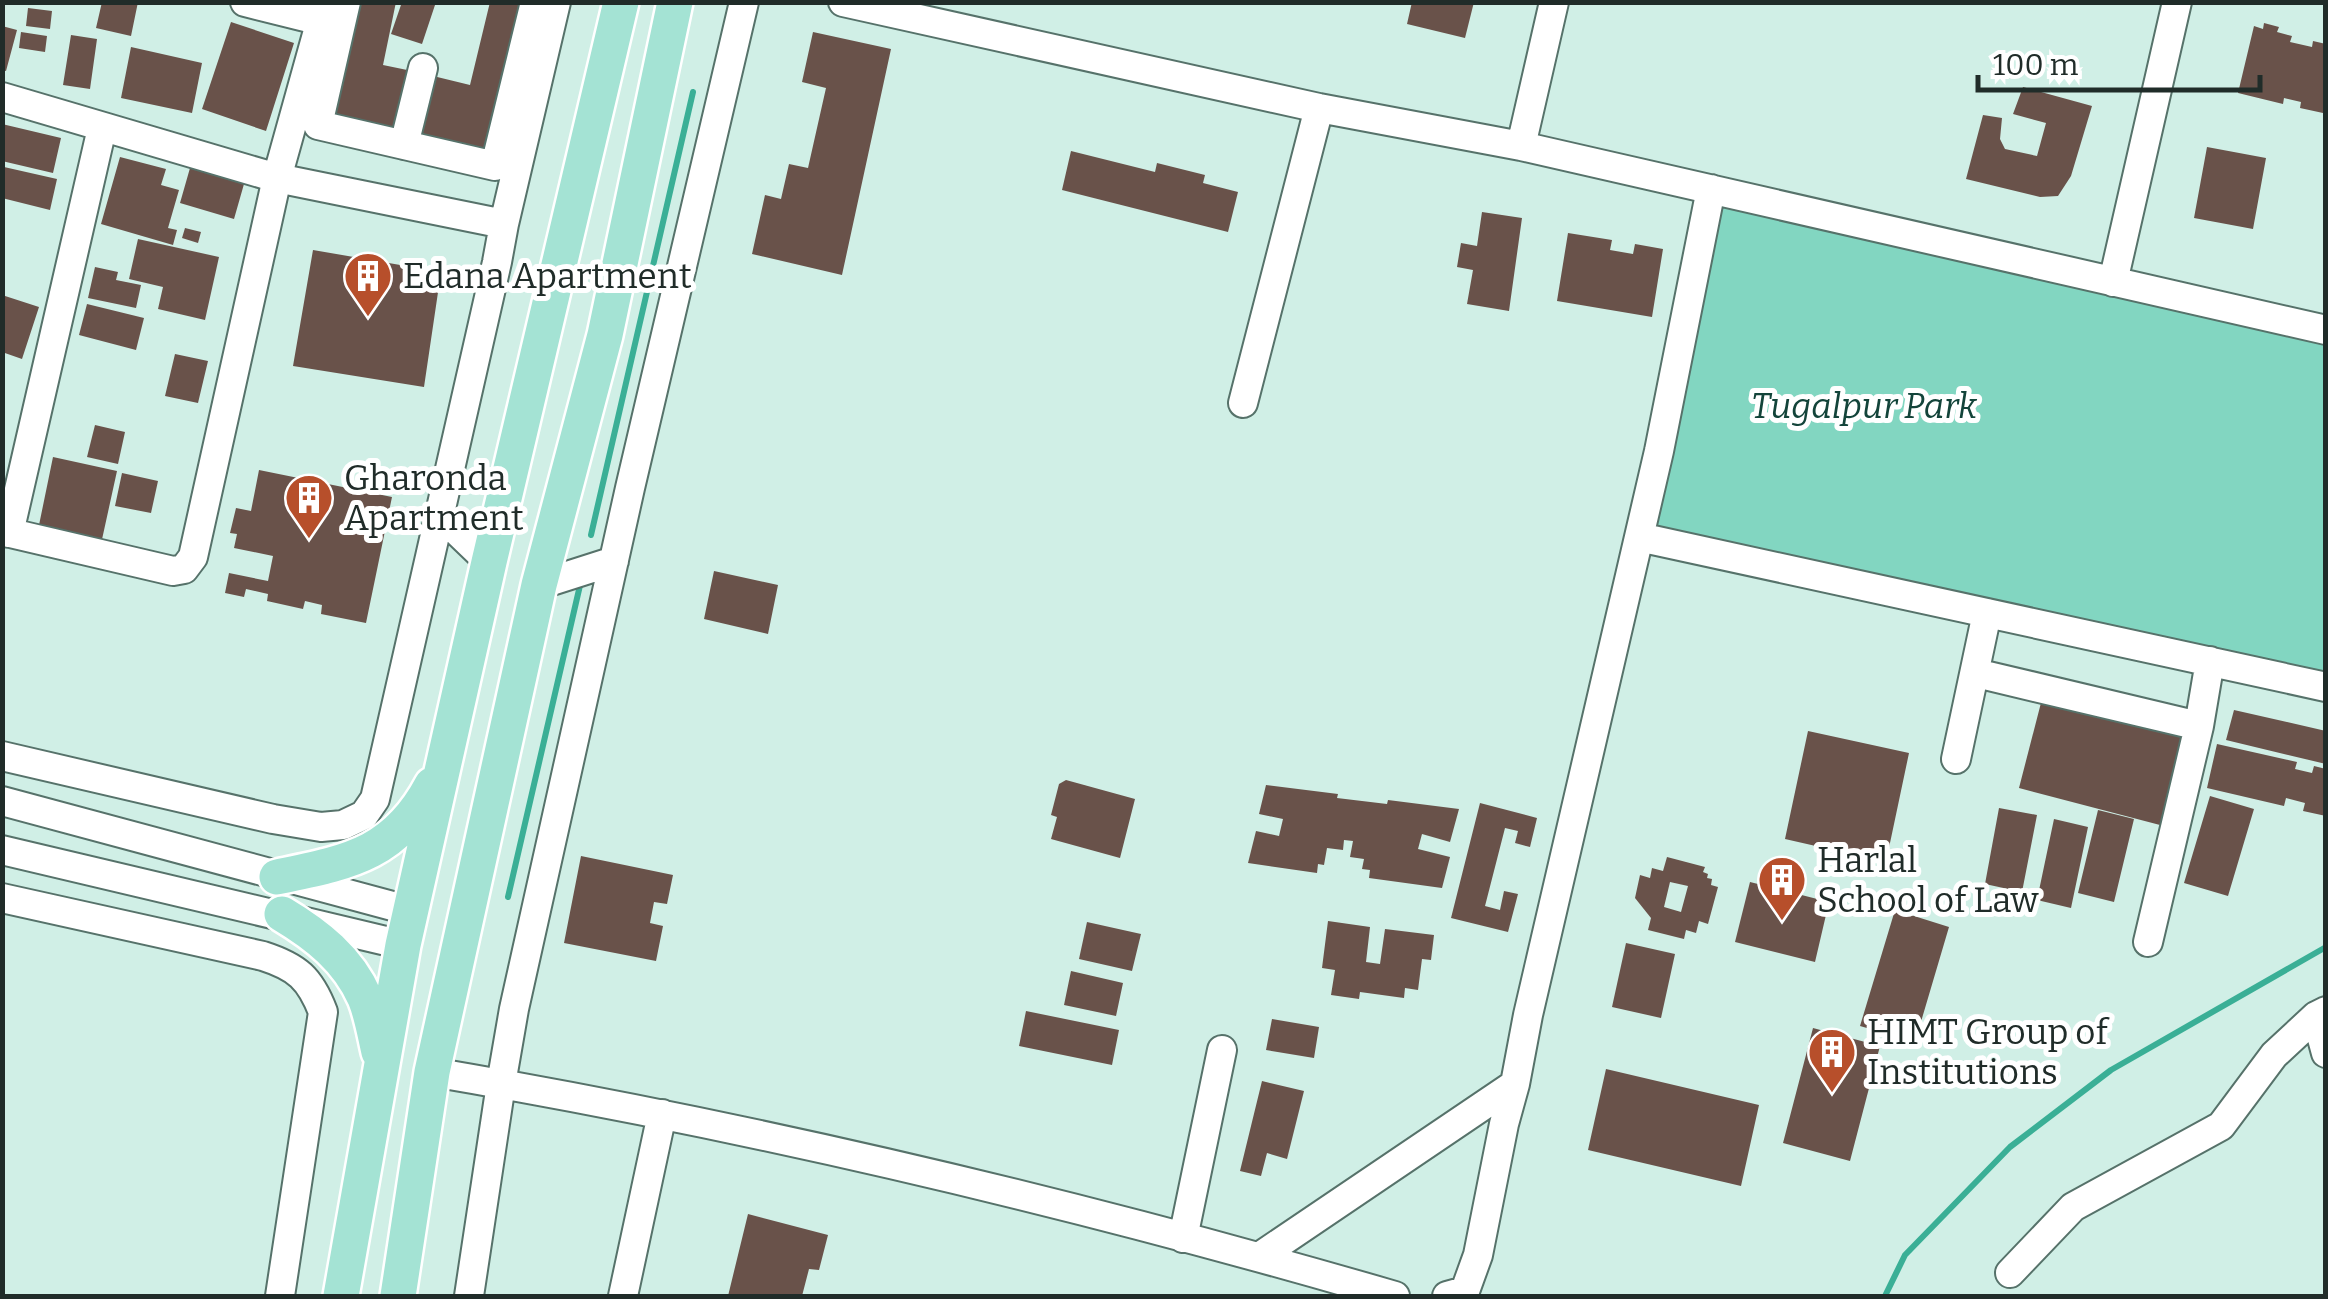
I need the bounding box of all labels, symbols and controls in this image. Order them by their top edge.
scale bar [1978,30,2260,92]
text: 100 m [1993,47,2079,83]
building icon: Edana Apartment [342,250,394,318]
place label: Edana Apartment [403,255,692,297]
park label: Tugalpur Park [1751,385,1978,427]
place label: Gharonda Apartment [344,457,524,539]
building icon: Gharonda Apartment [283,472,335,540]
place label: Harlal School of Law [1817,839,2039,921]
building icon: Harlal School of Law [1756,854,1808,922]
place label: HIMT Group of Institutions [1867,1011,2110,1093]
building icon: HIMT Group of Institutions [1806,1026,1858,1094]

